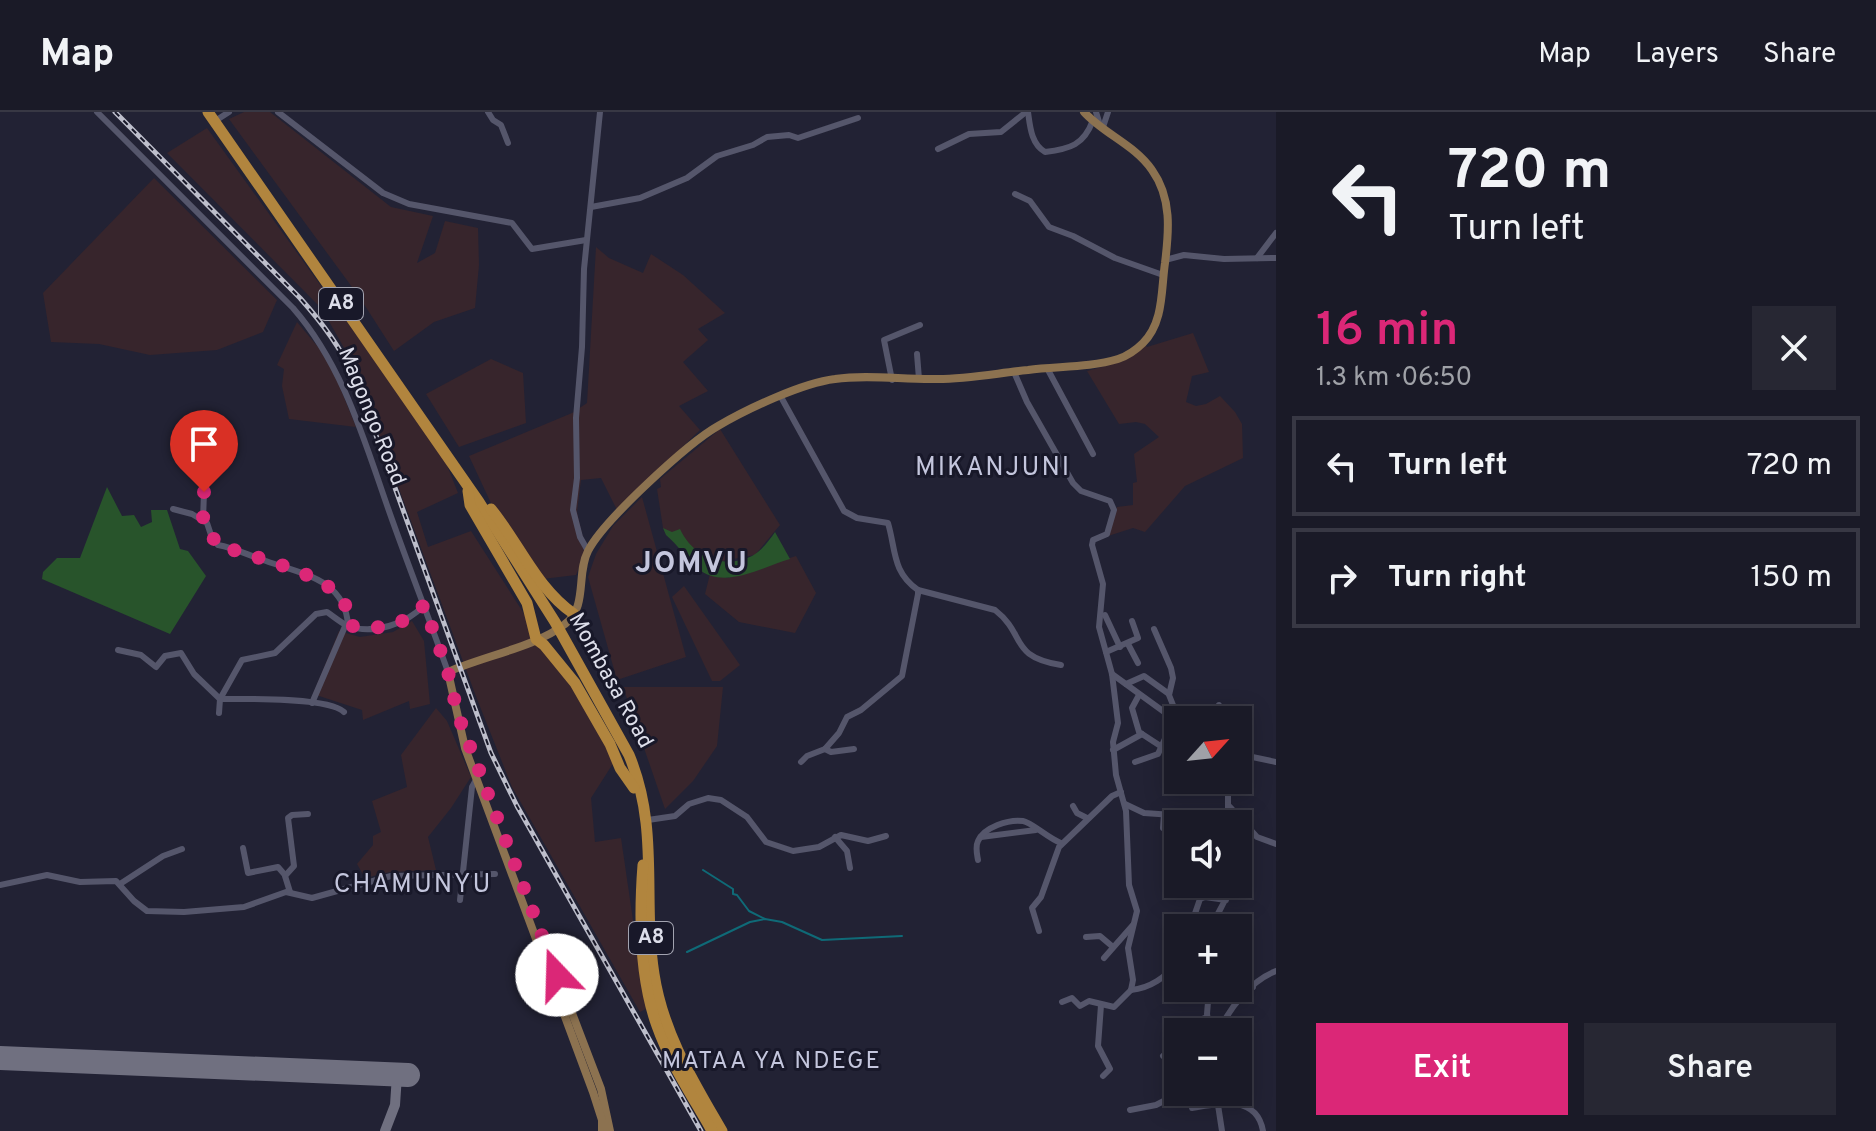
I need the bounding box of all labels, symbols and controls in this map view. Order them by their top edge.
text: Map [40,31,114,80]
text: Map [1538,37,1591,73]
text: Layers [1635,37,1719,73]
text: Share [1763,37,1836,73]
text: 720 m [1448,138,1611,208]
icon: left [1316,144,1420,248]
text: Turn left [1448,207,1585,253]
road number: A8 [319,288,363,320]
text: 16 min [1316,302,1458,362]
button: close [1752,306,1836,390]
street label: Magongo Road [331,344,411,490]
text: 1.3 km · 06:50 [1316,362,1472,395]
pin [170,410,238,492]
icon: arrive [182,422,226,466]
icon: left [1320,444,1364,488]
text: Turn left [1388,448,1508,485]
text: 720 m [1747,448,1832,485]
district label: MIKANJUNI [915,452,1071,485]
district label: JOMVU [635,546,749,583]
icon: right [1320,556,1364,600]
text: Turn right [1388,560,1526,597]
text: 150 m [1751,560,1832,597]
street label: Mombasa Road [562,609,658,753]
north arrow [1164,706,1252,794]
map controls [1164,706,1252,1106]
button: sound [1164,810,1252,898]
district label: CHAMUNYU [334,869,492,902]
button: + [1164,914,1252,1002]
road number: A8 [629,922,673,954]
position arrow [515,933,599,1017]
button: − [1164,1018,1252,1106]
button: Exit [1316,1023,1568,1115]
button: Share [1584,1023,1836,1115]
district label: MATAA YA NDEGE [662,1047,882,1077]

